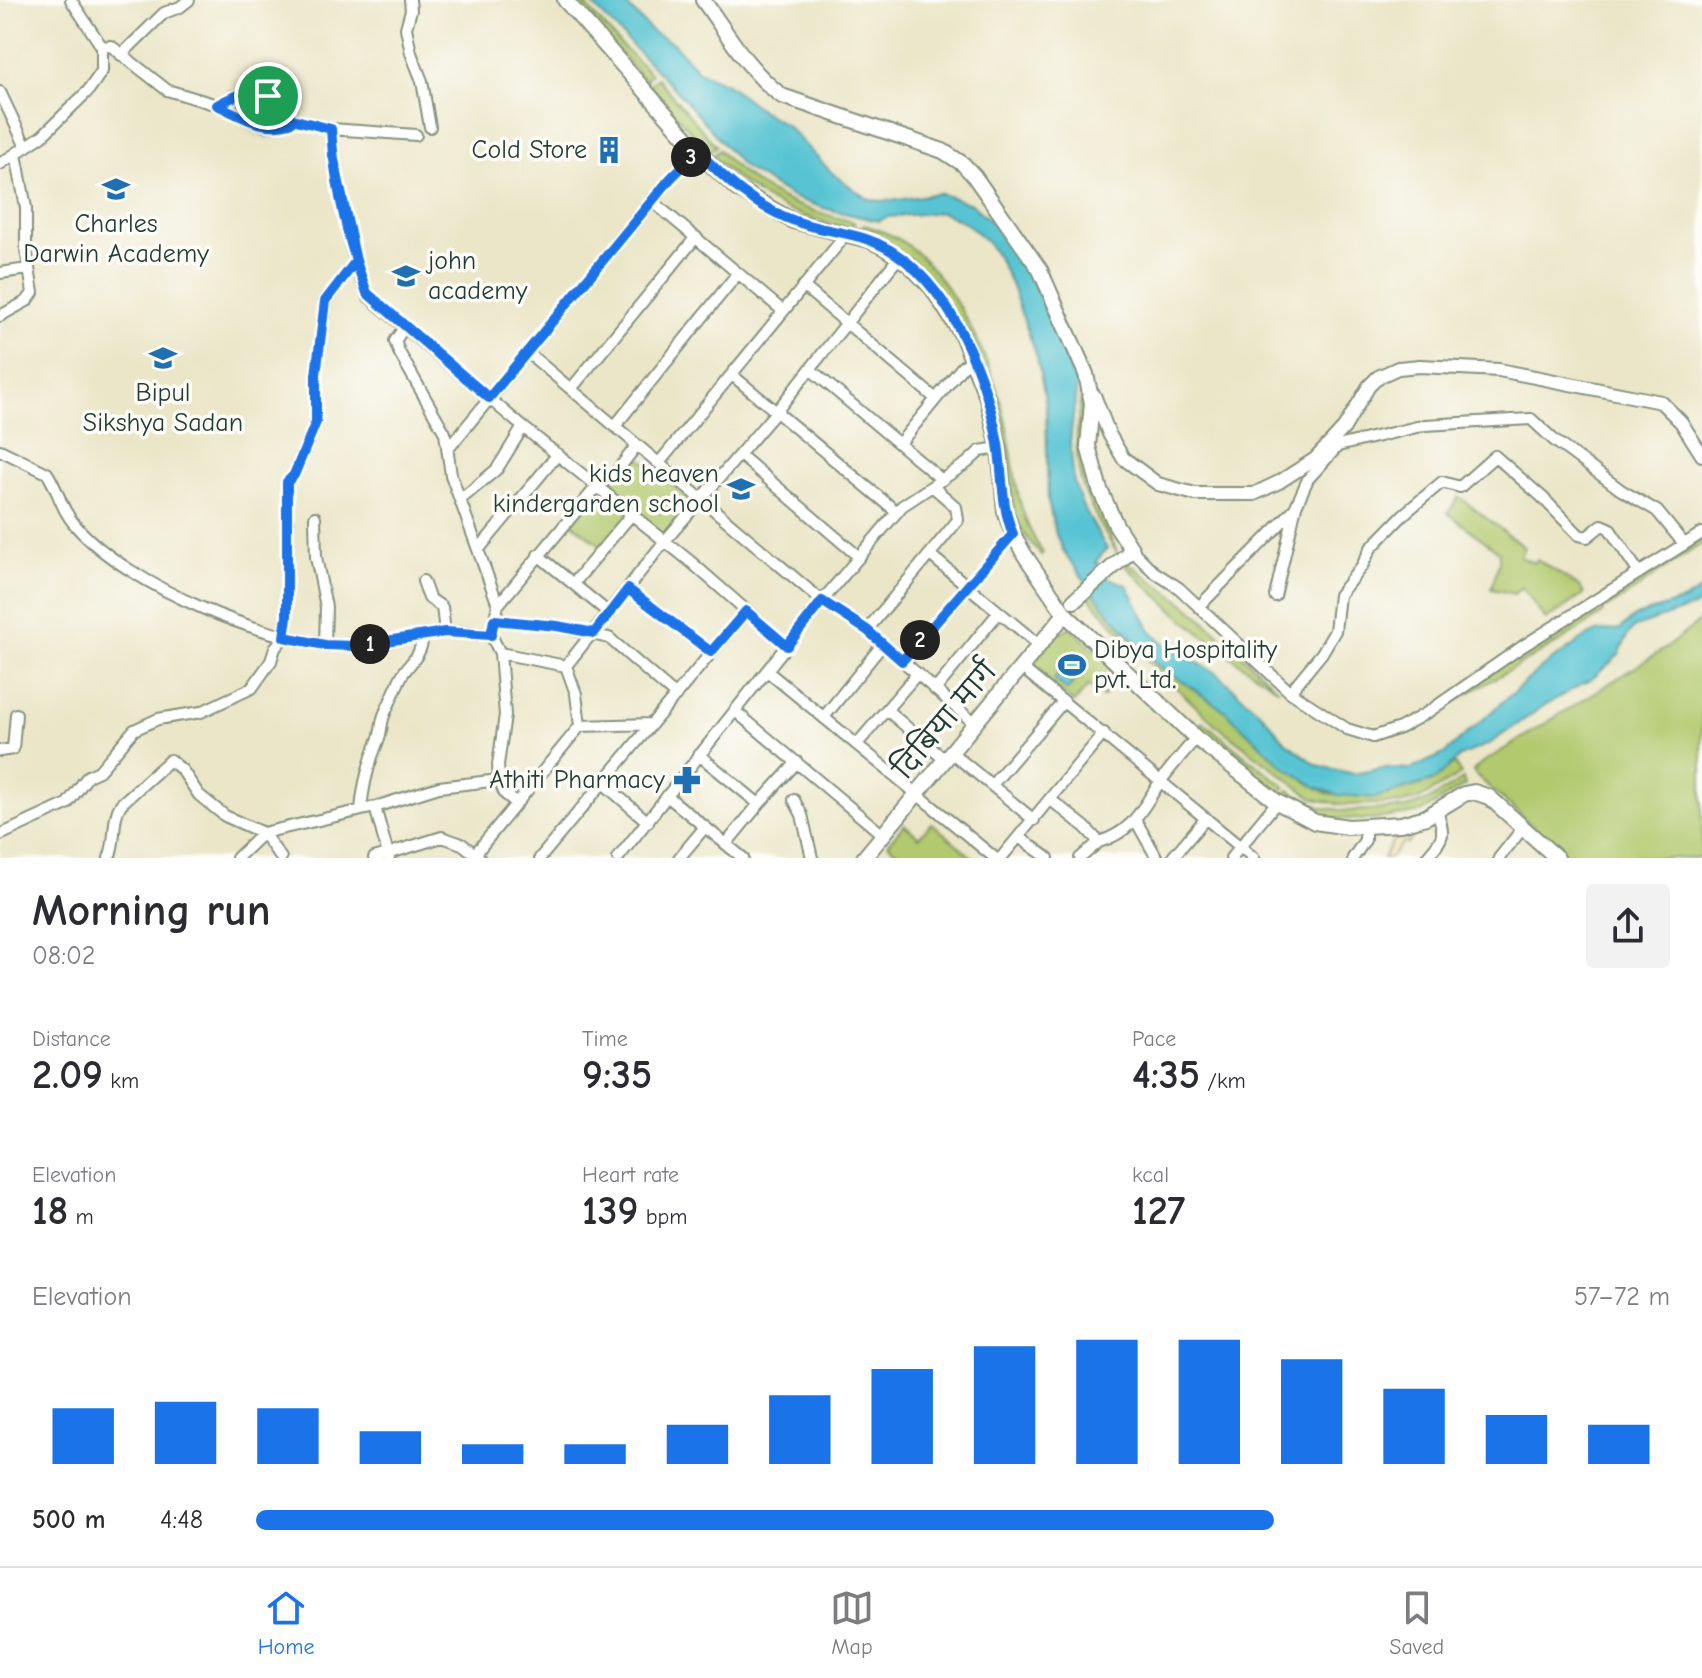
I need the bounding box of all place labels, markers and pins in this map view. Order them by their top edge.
pin [234,62,302,130]
place label: Cold Store [471,135,587,165]
building icon: Cold Store [594,135,624,165]
pin: 3 [671,137,711,177]
school or university icon: Charles Darwin Academy [101,174,131,204]
place label: Charles Darwin Academy [23,209,209,269]
place label: john academy [425,246,528,306]
school or university icon: john academy [391,261,421,291]
school or university icon: Bipul Sikshya Sadan [148,343,178,373]
place label: Bipul Sikshya Sadan [83,378,243,438]
place label: kids heaven kindergarden school [493,459,719,519]
school or university icon: kids heaven kindergarden school [726,474,756,504]
pin: 2 [900,620,940,660]
pin: 1 [350,624,390,664]
place label: Dibya Hospitality pvt. Ltd. [1094,635,1277,695]
sports icon: Dibya Hospitality pvt. Ltd. [1057,650,1087,680]
place label: Athiti Pharmacy [489,765,665,795]
pharmacy icon: Athiti Pharmacy [672,765,702,795]

